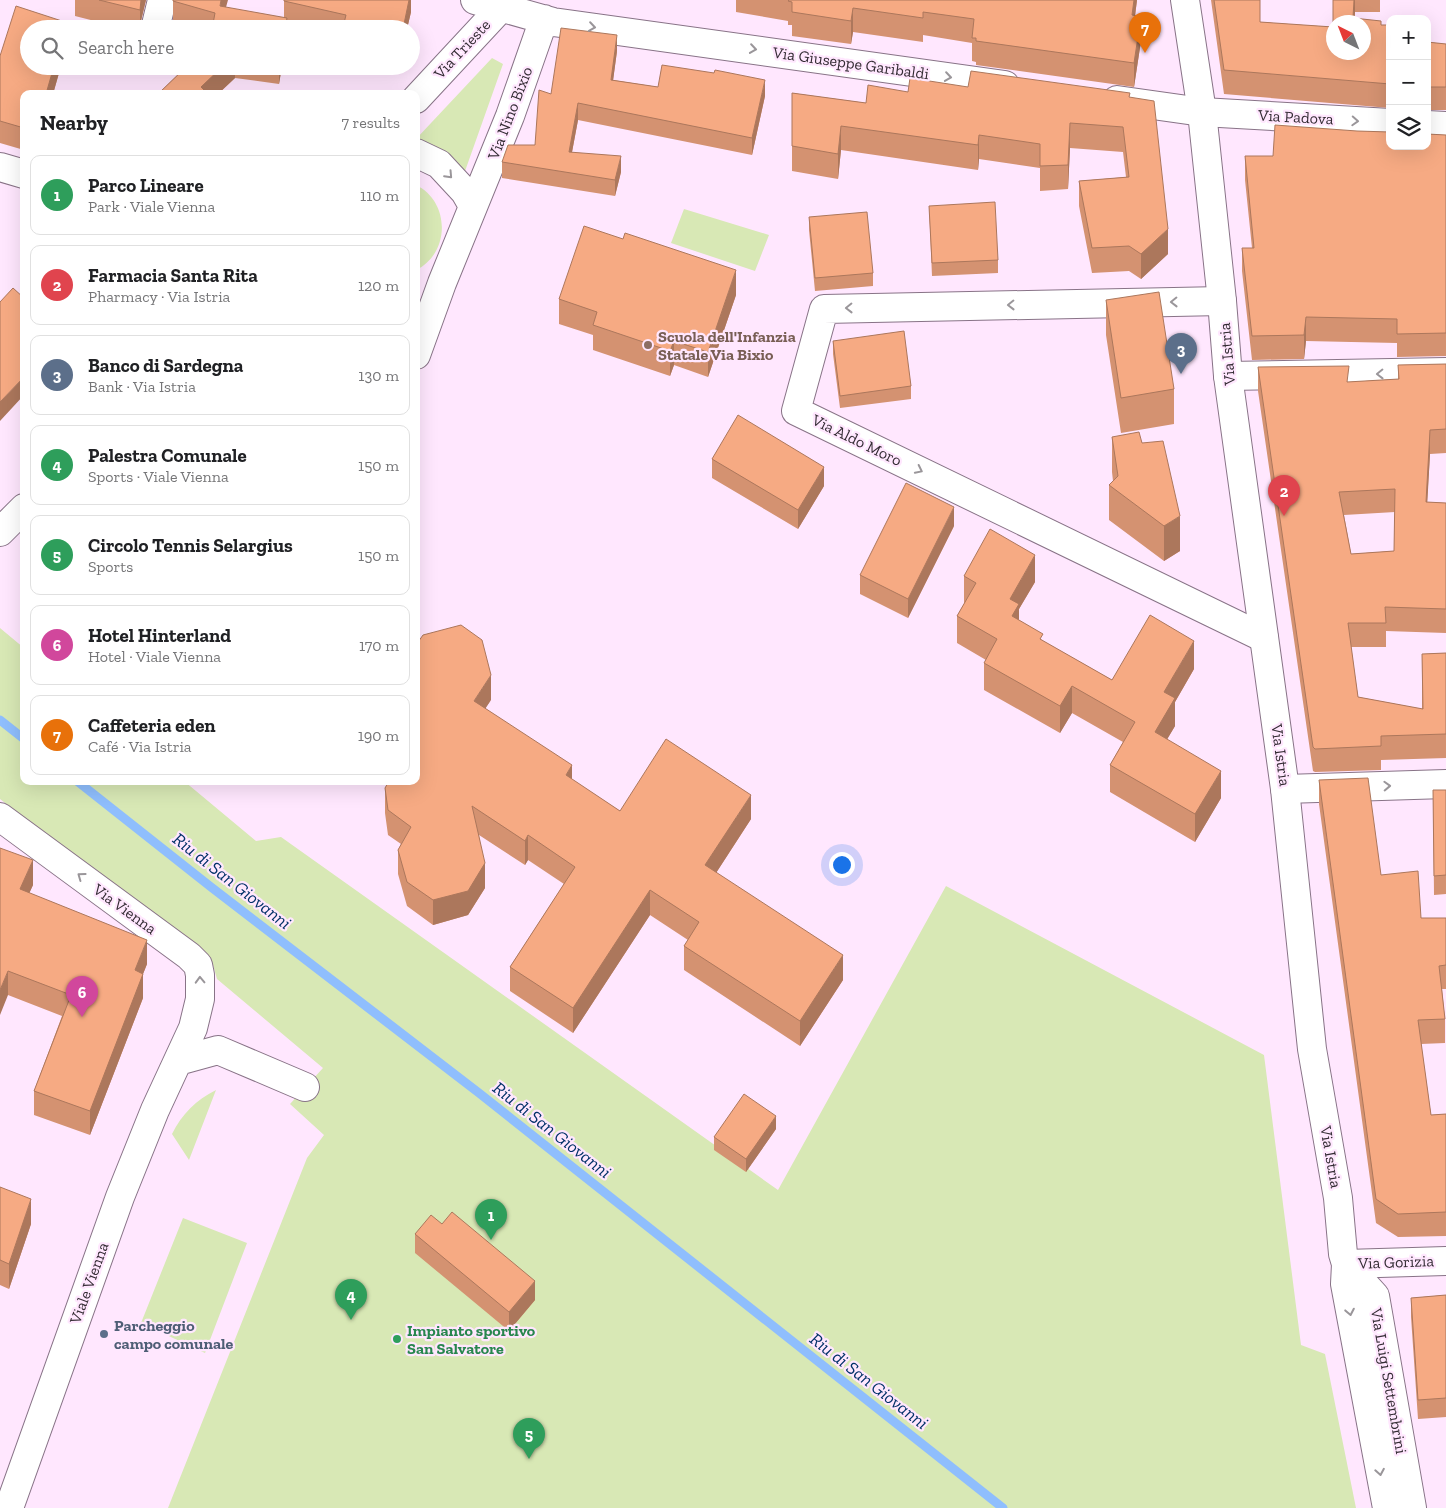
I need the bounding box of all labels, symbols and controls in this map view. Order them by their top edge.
pin: 7 [1129,12,1161,53]
street label: Via Trieste [429,15,494,83]
north arrow [1326,15,1371,60]
map controls [1386,15,1431,150]
button: + [1386,15,1431,60]
search box [20,20,420,75]
one-way arrow [588,21,596,32]
icon: search [38,34,66,62]
text: Search here [78,36,174,59]
street label: Via Giuseppe Garibaldi [771,42,931,83]
one-way arrow [749,43,757,54]
button: − [1386,60,1431,105]
street label: Via Nino Bixio [483,64,536,163]
one-way arrow [944,71,952,81]
street label: Via Padova [1257,105,1334,128]
button: layers [1386,105,1431,150]
text: Nearby [40,110,108,135]
text: 7 results [341,113,400,132]
one-way arrow [1351,115,1359,126]
one-way arrow [443,169,452,178]
text: Parco Lineare [88,174,204,197]
text: 1 [54,186,60,205]
text: 110 m [360,186,399,205]
text: Park · Viale Vienna [88,197,215,216]
text: Farmacia Santa Rita [88,264,258,287]
text: 2 [53,276,61,295]
text: 120 m [358,276,399,295]
text: Pharmacy · Via Istria [88,287,230,306]
one-way arrow [1169,297,1177,307]
one-way arrow [1007,300,1015,310]
one-way arrow [845,303,852,313]
street label: Via Istria [1215,322,1239,387]
place label: Scuola dell'Infanzia Statale Via Bixio [658,327,796,364]
pin: 3 [1165,333,1197,374]
marker: Scuola dell'Infanzia Statale Via Bixio [642,339,654,351]
text: Banco di Sardegna [88,354,243,377]
text: 3 [53,366,61,385]
text: 130 m [358,366,399,385]
one-way arrow [1376,368,1384,379]
text: Bank · Via Istria [88,377,196,396]
street label: Via Aldo Moro [808,410,905,470]
text: Palestra Comunale [88,444,247,467]
text: 4 [52,456,62,475]
text: 150 m [358,456,399,475]
one-way arrow [914,464,923,475]
text: Sports · Viale Vienna [88,467,229,486]
pin: 2 [1268,475,1300,516]
text: Circolo Tennis Selargius [88,534,293,557]
text: 5 [53,546,61,565]
text: 150 m [358,546,399,565]
text: Sports [88,557,133,576]
text: Hotel Hinterland [88,624,231,647]
text: 6 [53,636,61,655]
text: 170 m [359,636,399,655]
text: Hotel · Viale Vienna [88,647,221,666]
text: Caffeteria eden [88,714,216,737]
street label: Via Istria [1267,722,1295,788]
text: 7 [53,726,61,745]
text: 190 m [358,726,399,745]
text: Café · Via Istria [88,737,192,756]
one-way arrow [1383,780,1391,791]
water label: Riu di San Giovanni [168,828,296,934]
your location [829,852,855,878]
one-way arrow [78,874,87,882]
street label: Via Vienna [89,879,161,938]
pin: 6 [66,976,98,1017]
one-way arrow [195,976,205,984]
water label: Riu di San Giovanni [488,1077,616,1183]
street label: Via Istria [1316,1123,1346,1190]
pin: 1 [475,1199,507,1240]
street label: Viale Vienna [65,1239,113,1327]
street label: Via Gorizia [1357,1251,1435,1273]
pin: 4 [335,1279,367,1320]
street label: Via Luigi Settembrini [1367,1306,1411,1456]
one-way arrow [1345,1308,1355,1316]
place label: Parcheggio campo comunale [114,1316,234,1353]
place label: Impianto sportivo San Salvatore [407,1321,536,1358]
marker: Parcheggio campo comunale [98,1328,110,1340]
water label: Riu di San Giovanni [805,1328,933,1434]
marker: Impianto sportivo San Salvatore [391,1333,403,1345]
pin: 5 [513,1418,545,1459]
one-way arrow [1375,1467,1385,1476]

